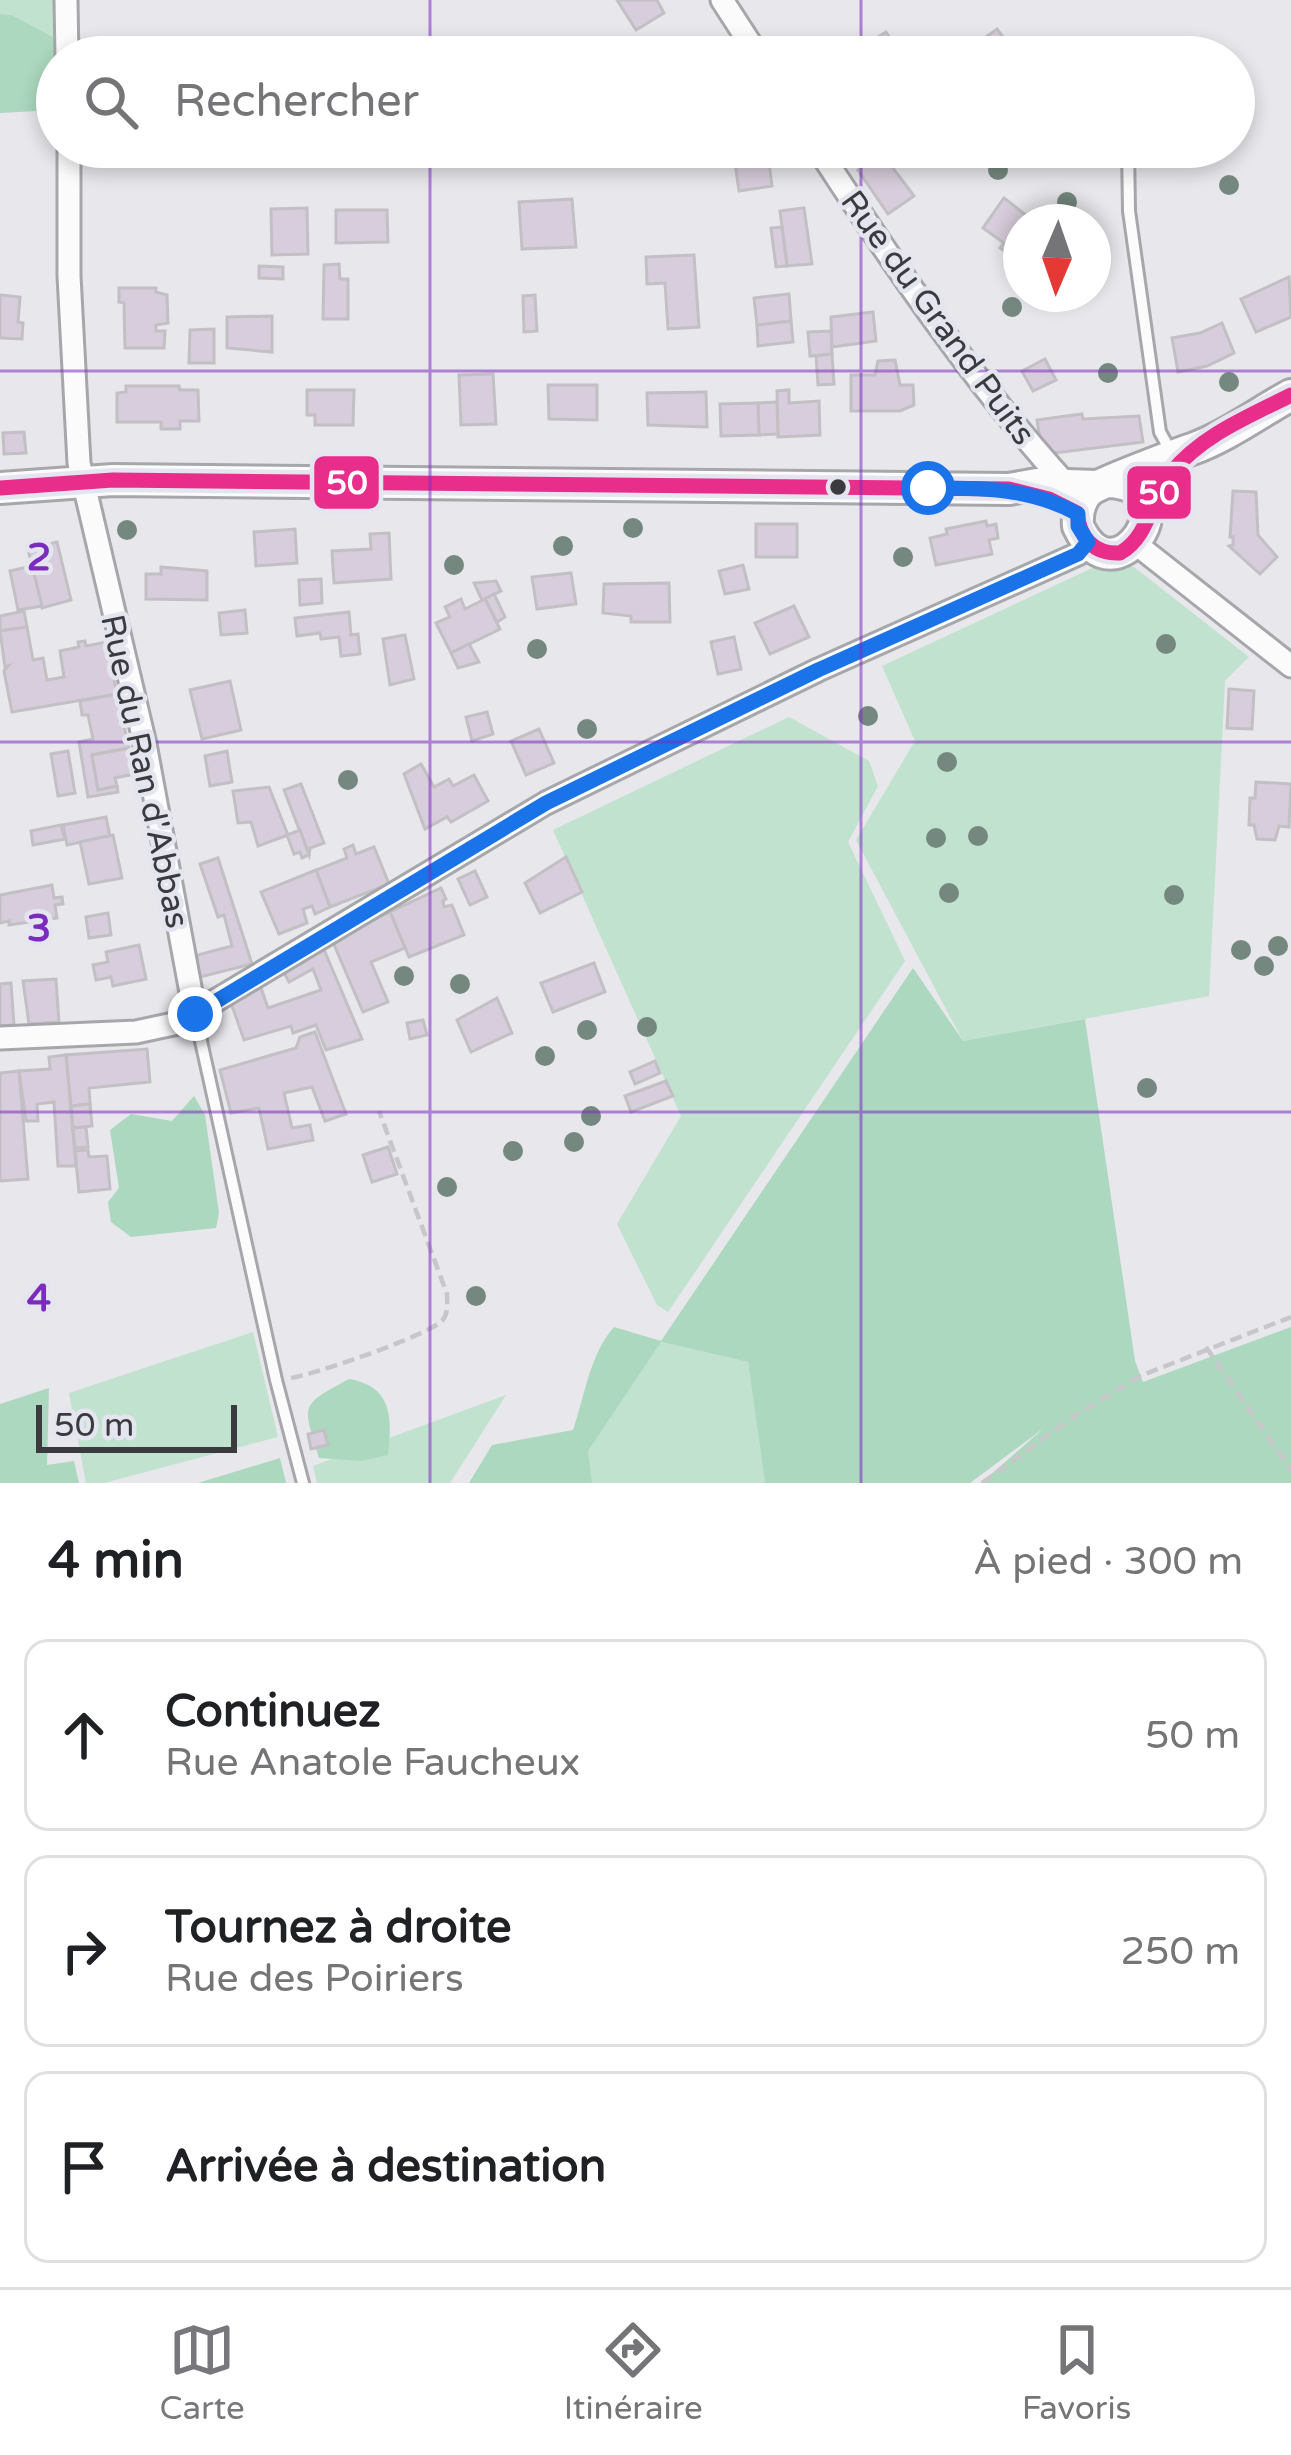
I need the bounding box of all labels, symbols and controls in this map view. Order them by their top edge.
search box [36,36,1255,168]
icon: search [78,69,144,135]
text: Rechercher [174,75,419,129]
street label: Rue du Grand Puits [832,183,1043,453]
north arrow [1003,204,1111,312]
line badge: 50 [312,454,381,511]
route start [901,461,955,515]
text: 50 [326,464,368,503]
line badge: 50 [1125,464,1193,521]
text: 50 [1138,474,1180,513]
unlabelled marker [827,476,849,498]
text: 2 [27,534,51,581]
street label: Rue du Ran d'Abbas [92,611,197,932]
text: 3 [27,905,51,952]
route end [168,987,222,1041]
text: 4 [27,1275,51,1322]
scale bar [36,1399,237,1452]
text: 50 m [54,1406,134,1445]
text: 4 min [48,1530,184,1592]
text: À pied · 300 m [973,1538,1243,1585]
text: Continuez [165,1685,381,1739]
icon: ahead [51,1702,117,1768]
text: 50 m [1145,1712,1240,1759]
text: Rue Anatole Faucheux [165,1739,580,1786]
text: Tournez à droite [165,1901,511,1955]
icon: right [51,1918,117,1984]
text: 250 m [1121,1928,1240,1975]
text: Rue des Poiriers [165,1955,464,2002]
icon: arrive [51,2134,117,2200]
text: Arrivée à destination [165,2140,606,2194]
tab: Carte [160,2317,245,2428]
tab: Itinéraire [564,2317,703,2428]
tab: Favoris [1022,2317,1131,2428]

